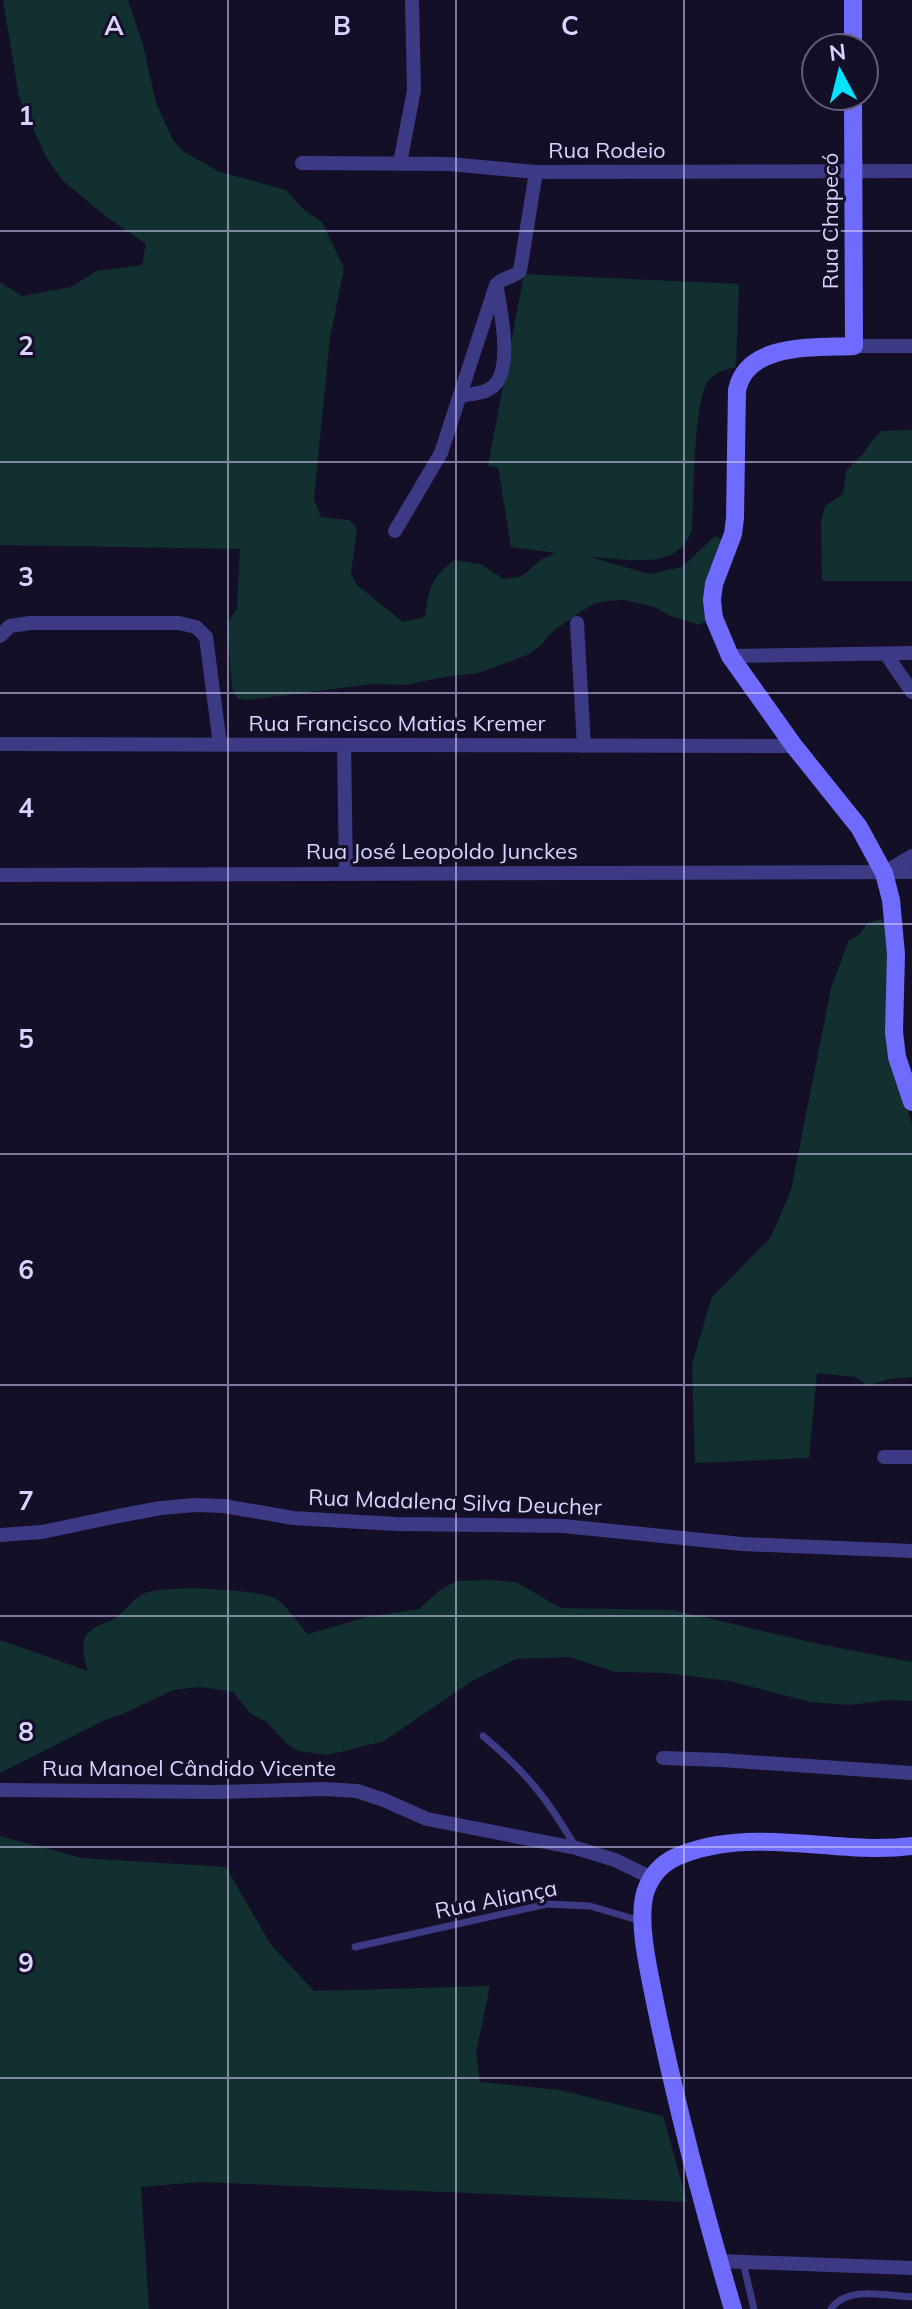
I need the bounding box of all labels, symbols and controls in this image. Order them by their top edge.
text: A [104,9,124,42]
text: B [333,9,351,42]
text: C [561,9,579,42]
north arrow [800,32,880,112]
text: N [828,37,848,67]
text: 1 [18,99,34,132]
street label: Rua Rodeio [548,136,666,164]
street label: Rua Chapecó [816,153,844,289]
text: 2 [18,329,34,362]
text: 3 [18,560,34,593]
street label: Rua Francisco Matias Kremer [249,709,545,737]
text: 4 [18,791,34,824]
street label: Rua José Leopoldo Junckes [306,837,578,865]
text: 5 [18,1022,34,1055]
text: 6 [18,1253,34,1286]
street label: Rua Madalena Silva Deucher [308,1483,602,1521]
text: 7 [18,1484,34,1517]
text: 8 [18,1715,34,1748]
street label: Rua Manoel Cândido Vicente [42,1754,336,1782]
street label: Rua Aliança [433,1873,559,1925]
text: 9 [18,1946,34,1979]

